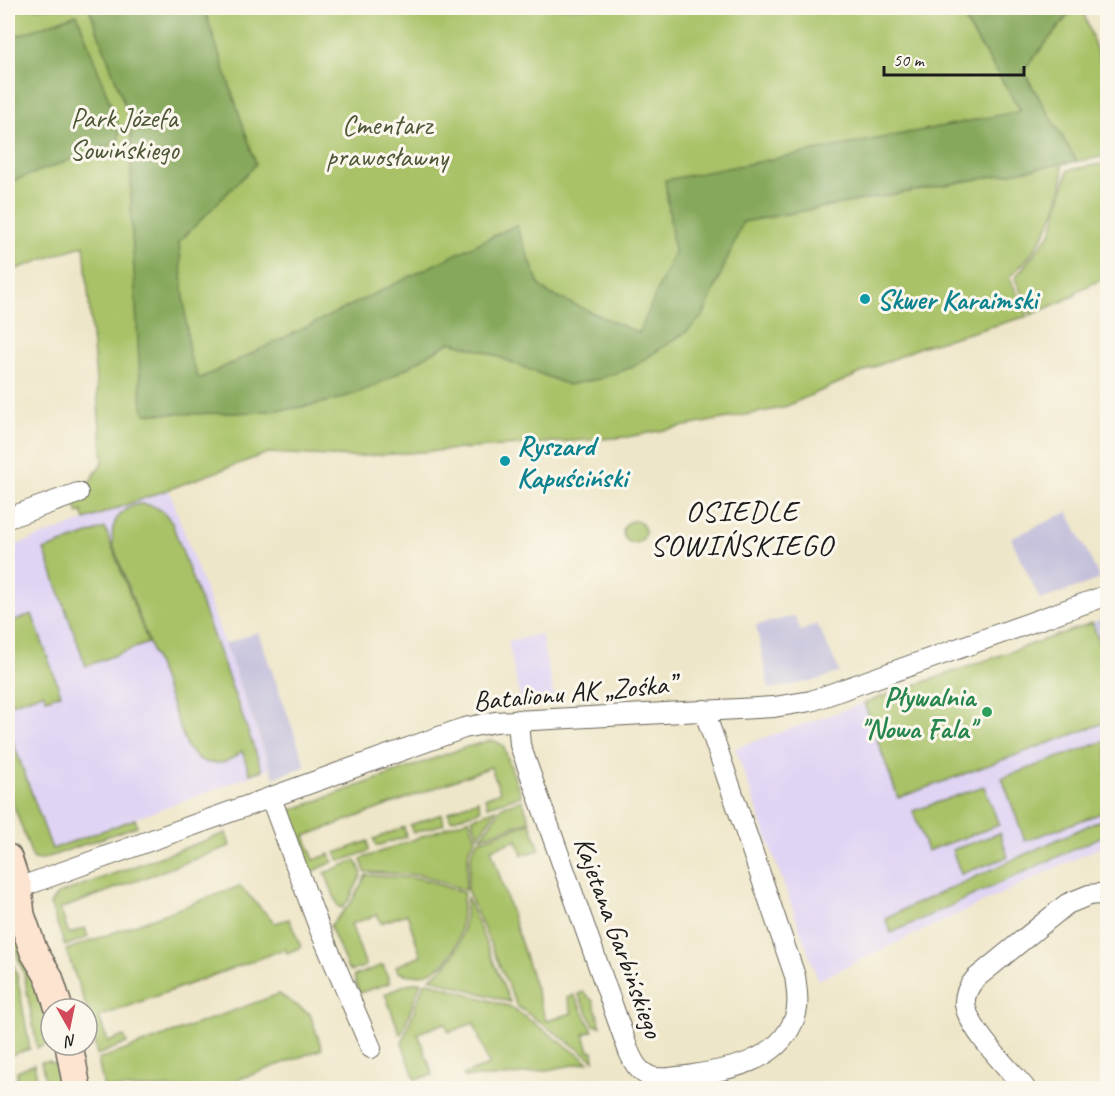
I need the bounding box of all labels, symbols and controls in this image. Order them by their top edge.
scale bar [884,39,1024,77]
text: 50 m [893,49,926,71]
park label: Park Józefa Sowińskiego [69,100,181,167]
park label: Cmentarz prawosławny [326,107,450,174]
place label: Skwer Karaimski [877,282,1041,317]
marker: Skwer Karaimski [858,292,872,306]
place label: Ryszard Kapuściński [517,428,631,495]
marker: Ryszard Kapuściński [498,454,512,468]
district label: OSIEDLE SOWIŃSKIEGO [650,492,835,564]
street label: Batalionu AK „Zośka” [472,665,683,718]
place label: Pływalnia "Nowa Fala" [860,679,981,746]
marker: Pływalnia "Nowa Fala" [980,705,994,719]
street label: Kajetana Garbińskiego [566,832,672,1044]
north arrow [39,997,99,1057]
text: N [62,1030,78,1052]

